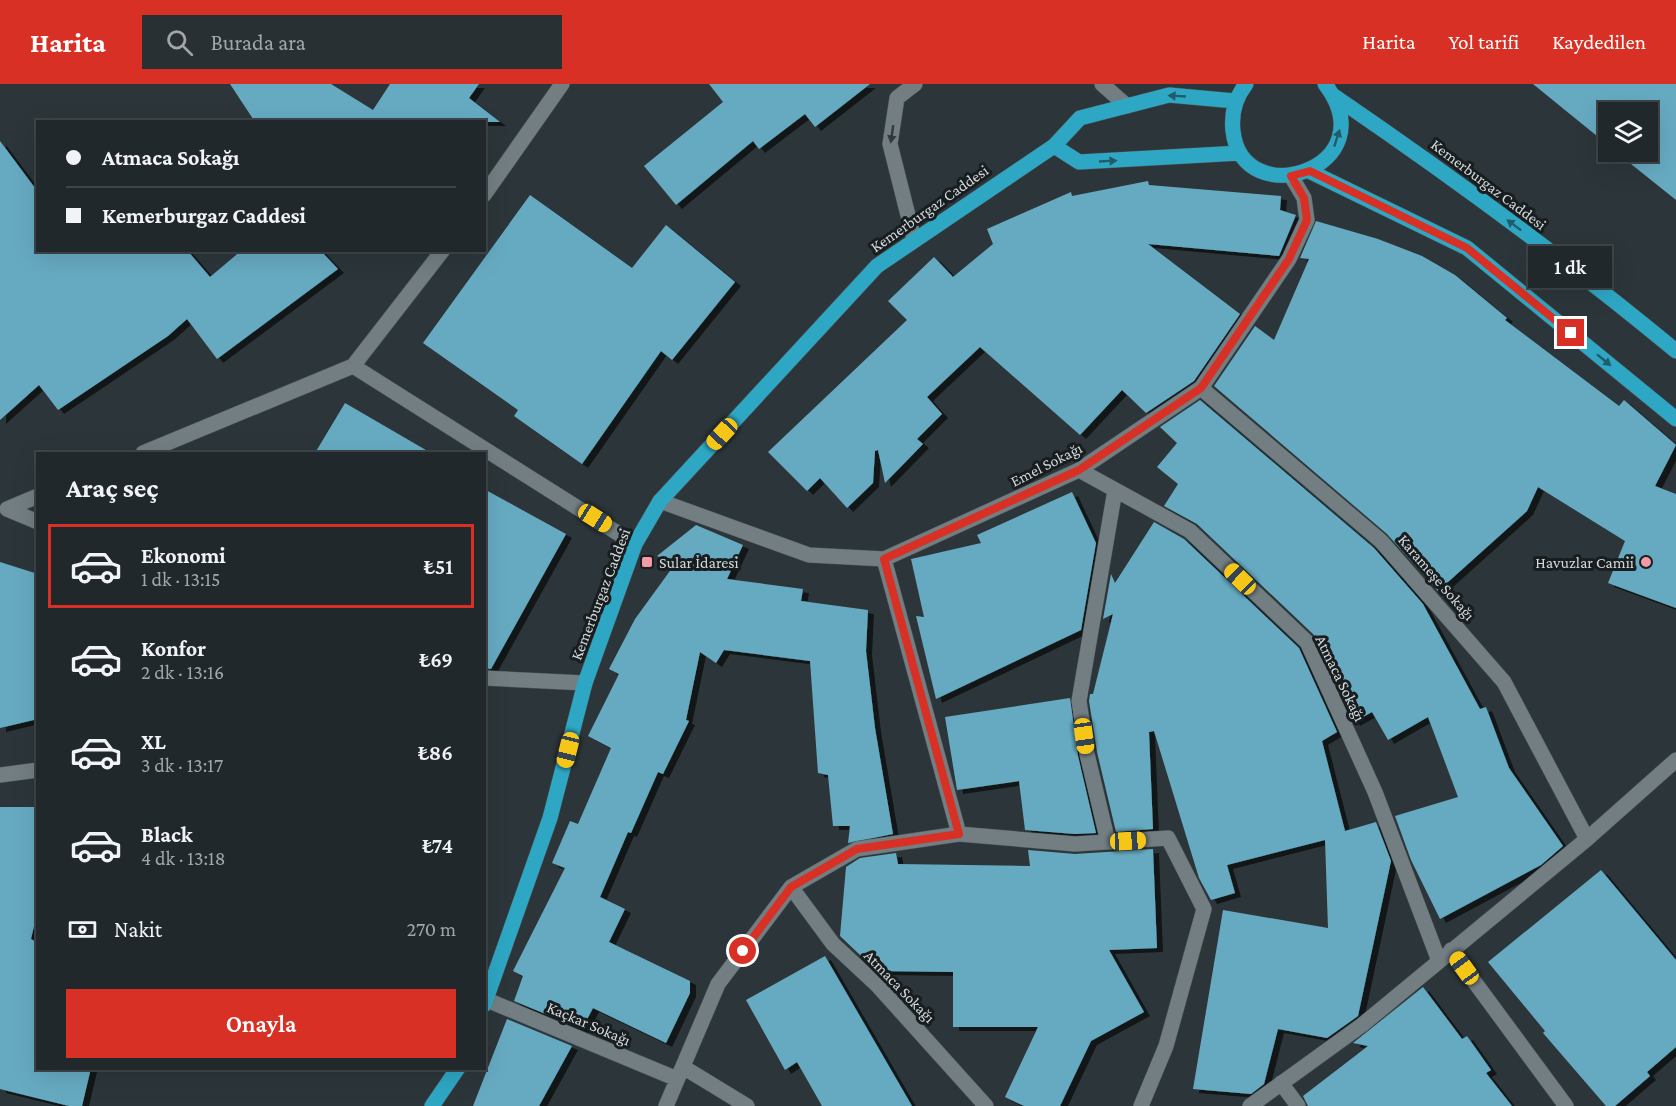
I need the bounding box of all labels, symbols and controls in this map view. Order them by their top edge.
search box [142,15,562,69]
icon: search [163,26,196,59]
text: Harita [30,27,106,58]
text: Burada ara [211,30,306,55]
text: Harita [1362,30,1415,54]
text: Yol tarifi [1448,30,1519,54]
text: Kaydedilen [1552,30,1646,54]
one-way arrow [1168,92,1187,101]
map controls [1598,102,1658,162]
button: layers [1598,102,1658,162]
one-way arrow [887,124,896,143]
one-way arrow [1333,129,1342,147]
street label: Kemerburgaz Caddesi [1427,136,1550,234]
text: Atmaca Sokağı [102,145,239,170]
one-way arrow [1099,156,1118,165]
street label: Kemerburgaz Caddesi [867,161,992,256]
text: Kemerburgaz Caddesi [102,203,306,228]
one-way arrow [1506,218,1522,231]
callout: 1 dk [1529,246,1613,288]
text: 1 dk [1554,256,1586,278]
route end [1557,319,1584,346]
one-way arrow [1596,353,1611,366]
car [703,415,741,453]
street label: Emel Sokağı [1008,439,1085,491]
text: Araç seç [66,473,158,503]
car [575,501,615,535]
street label: Kemerburgaz Caddesi [568,526,634,663]
street label: Karameşe Sokağı [1394,531,1478,624]
icon: car [69,539,123,593]
text: Ekonomi [141,543,226,568]
text: ₺51 [424,554,453,579]
place label: Sular İdaresi [659,554,739,571]
place label: Havuzlar Camii [1535,554,1634,571]
marker: Sular İdaresi [640,555,654,569]
marker: Havuzlar Camii [1639,555,1653,569]
car [1221,560,1259,598]
text: 1 dk · 13:15 [141,568,221,590]
icon: car [69,632,123,686]
street label: Atmaca Sokağı [1311,632,1369,725]
text: Konfor [141,636,206,661]
text: ₺69 [419,647,453,672]
text: 2 dk · 13:16 [141,661,224,683]
car [1073,717,1095,755]
icon: car [69,725,123,779]
text: XL [141,729,166,754]
car [555,730,581,770]
text: ₺86 [418,740,453,765]
text: 3 dk · 13:17 [141,754,223,776]
icon: car [69,818,123,872]
text: Black [141,822,193,847]
car [1110,831,1146,851]
text: ₺74 [422,833,453,858]
text: 4 dk · 13:18 [141,847,225,869]
icon: cash [66,913,99,946]
text: Nakit [114,917,162,942]
text: 270 m [407,918,456,940]
route start [729,937,756,964]
street label: Atmaca Sokağı [860,947,938,1027]
car [1446,948,1482,988]
button: Onayla [66,989,456,1058]
street label: Kaçkar Sokağı [544,998,633,1050]

